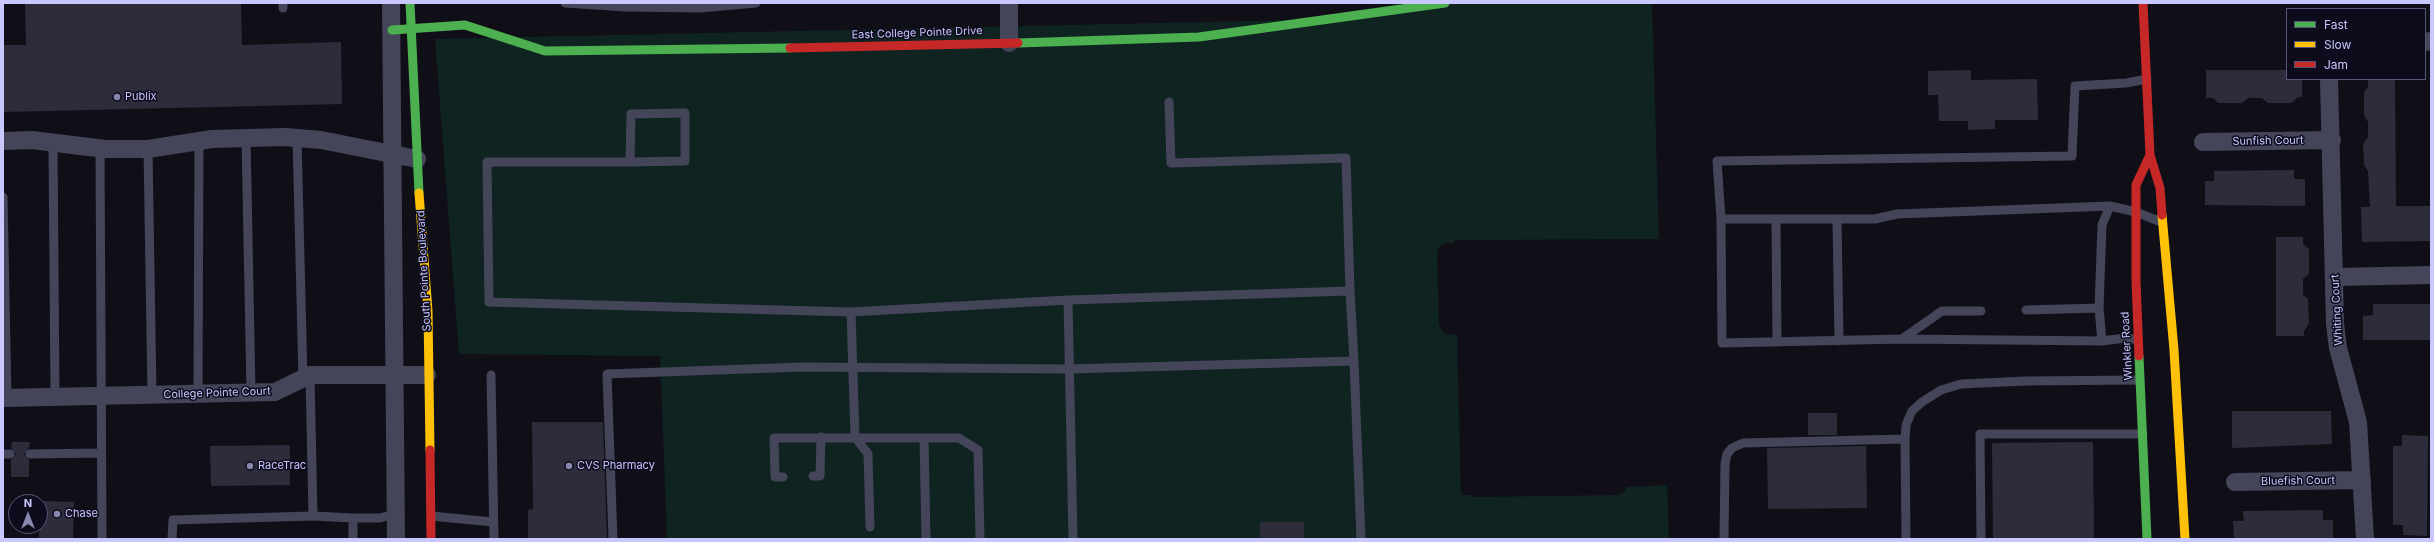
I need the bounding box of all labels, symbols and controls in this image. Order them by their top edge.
legend [2286,8,2426,80]
text: Fast [2324,17,2348,32]
street label: East College Pointe Drive [851,24,983,42]
text: Slow [2324,37,2351,52]
text: Jam [2324,57,2348,72]
place label: Publix [125,90,157,104]
marker: Publix [112,92,122,102]
street label: Sunfish Court [2232,134,2304,148]
street label: South Pointe Boulevard [414,210,434,332]
street label: Whiting Court [2329,274,2345,346]
street label: Winkler Road [2119,311,2135,381]
street label: College Pointe Court [163,385,271,401]
place label: RaceTrac [258,459,306,473]
place label: CVS Pharmacy [577,459,655,473]
marker: RaceTrac [245,461,255,471]
marker: CVS Pharmacy [564,461,574,471]
street label: Bluefish Court [2261,474,2335,488]
north arrow [8,494,48,534]
text: N [24,496,32,510]
place label: Chase [65,507,98,521]
marker: Chase [52,509,62,519]

